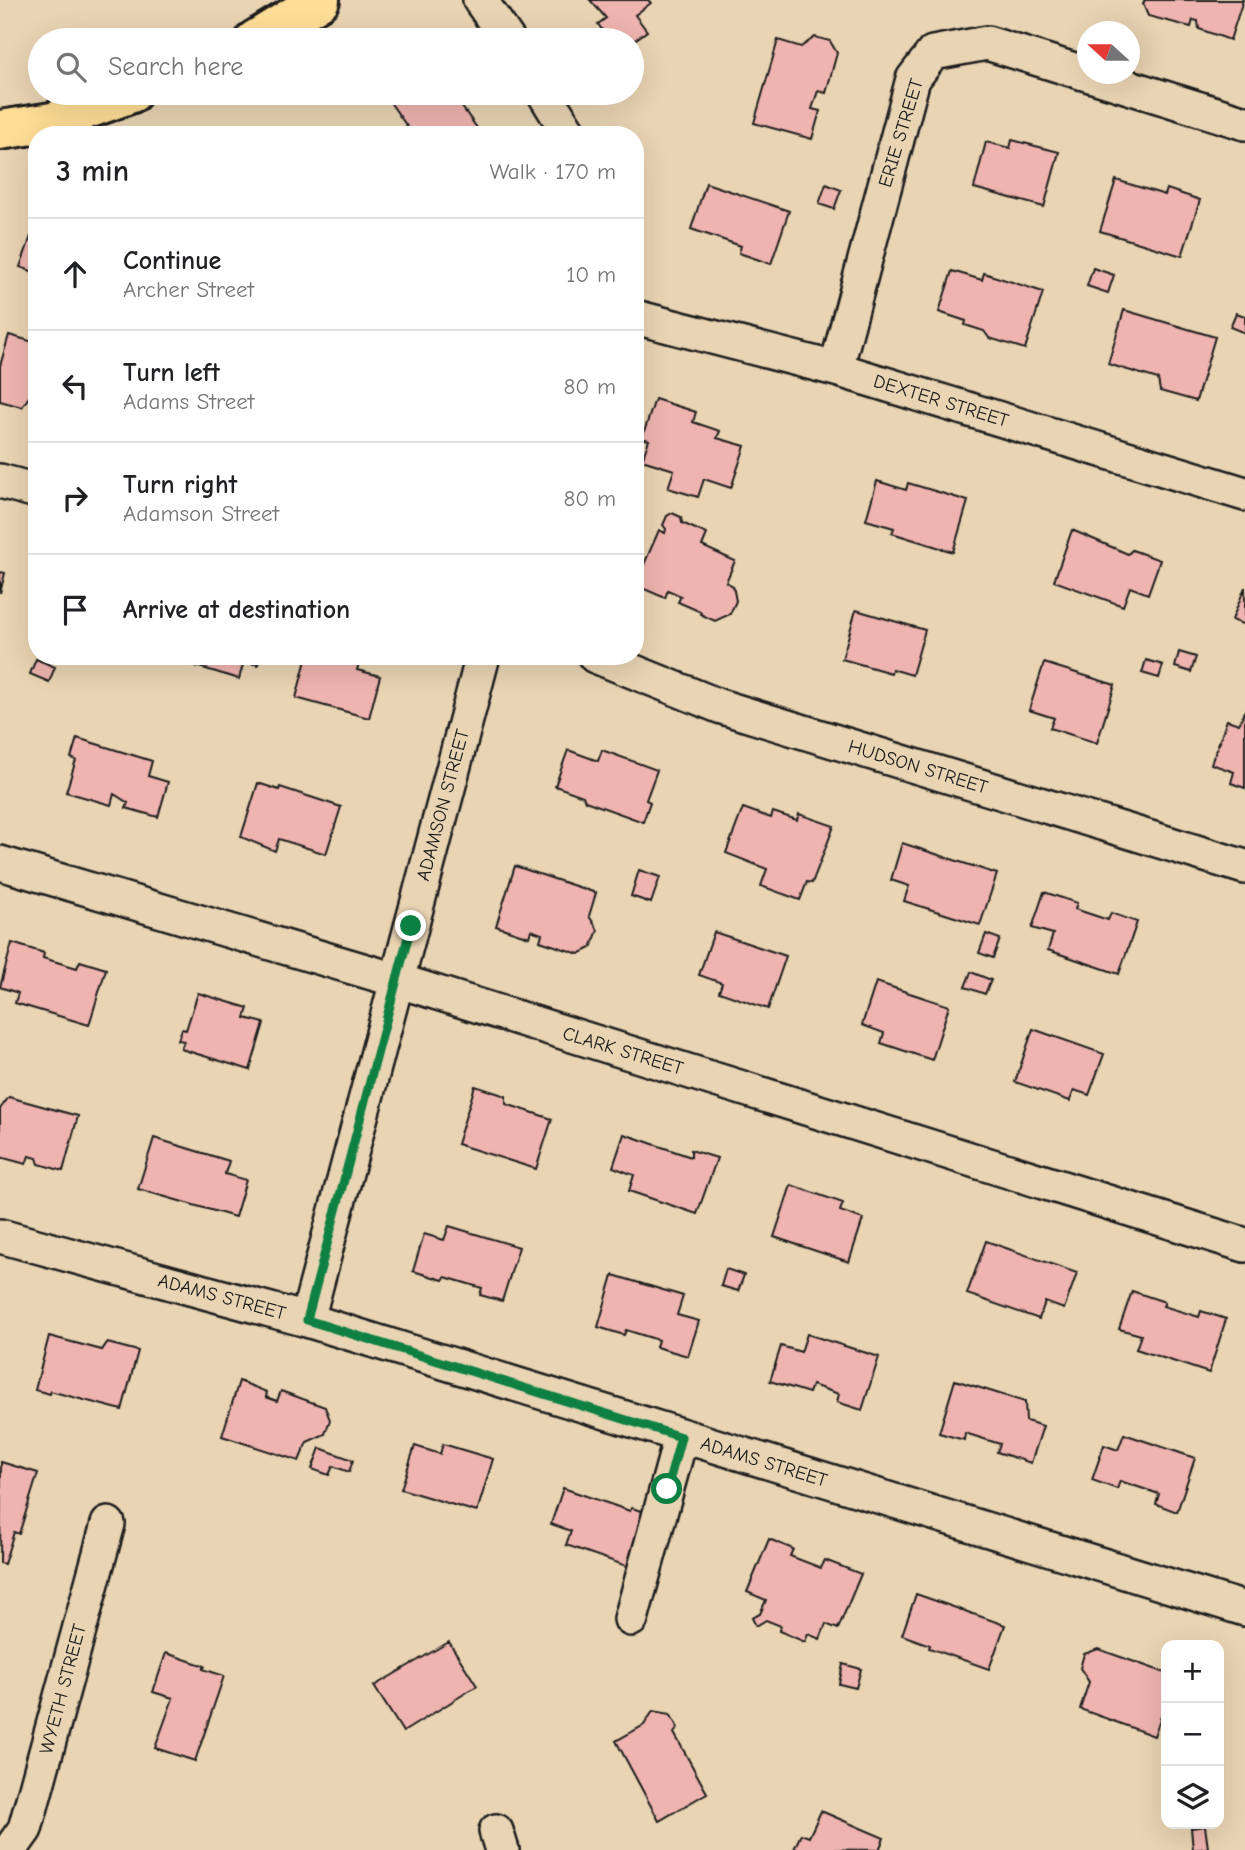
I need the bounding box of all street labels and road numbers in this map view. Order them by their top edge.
street label: ERIE STREET [874,76,928,190]
street label: DEXTER STREET [871,370,1011,432]
street label: ADAMSON STREET [412,727,474,883]
street label: HUDSON STREET [845,735,991,799]
street label: CLARK STREET [560,1022,686,1080]
street label: ADAMS STREET [156,1269,288,1325]
street label: ADAMS STREET [698,1432,830,1492]
street label: WYETH STREET [35,1621,91,1756]

